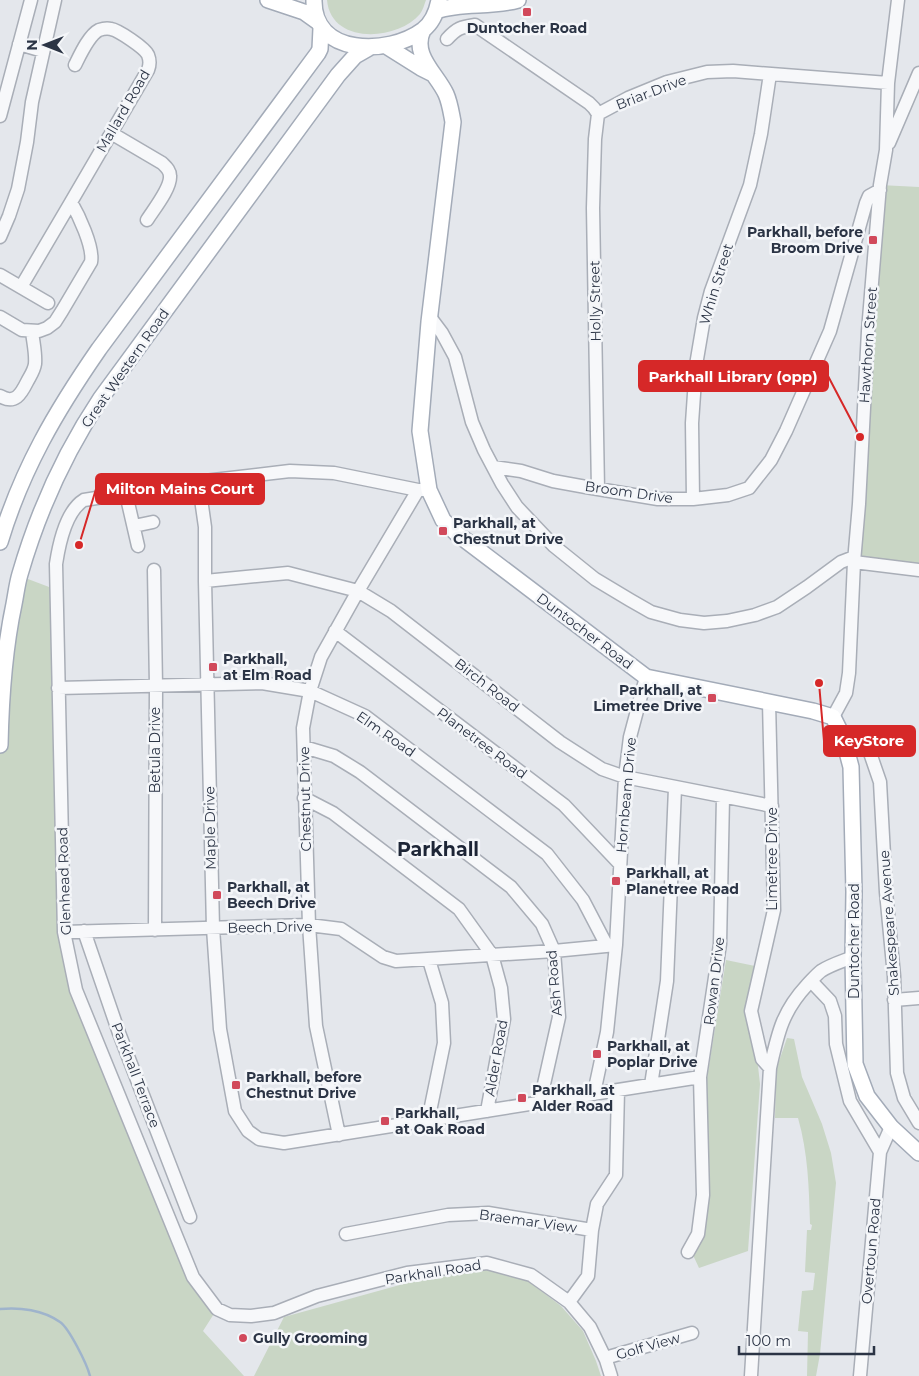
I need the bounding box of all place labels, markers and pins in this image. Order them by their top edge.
marker: Duntocher Road [521,6,533,18]
place label: Duntocher Road [467,19,587,37]
place label: Parkhall, before Broom Drive [747,223,863,257]
marker: Parkhall, before Broom Drive [867,234,879,246]
callout: Parkhall Library (opp) [639,361,828,391]
callout: Milton Mains Court [96,474,264,504]
place label: Parkhall, at Chestnut Drive [453,514,563,548]
marker: Parkhall, at Chestnut Drive [437,525,449,537]
place label: Parkhall, at Elm Road [223,650,312,684]
marker: Parkhall, at Elm Road [207,661,219,673]
place label: Parkhall, at Limetree Drive [593,681,702,715]
marker: Parkhall, at Limetree Drive [706,692,718,704]
callout: KeyStore [824,726,915,756]
place label: Parkhall, at Planetree Road [626,864,739,898]
marker: Parkhall, at Planetree Road [610,875,622,887]
place label: Parkhall, at Beech Drive [227,878,316,912]
marker: Parkhall, at Beech Drive [211,889,223,901]
place label: Parkhall, at Poplar Drive [607,1037,698,1071]
marker: Parkhall, at Poplar Drive [591,1048,603,1060]
place label: Parkhall, before Chestnut Drive [246,1068,362,1102]
marker: Parkhall, before Chestnut Drive [230,1079,242,1091]
place label: Parkhall, at Alder Road [531,1081,615,1115]
marker: Parkhall, at Alder Road [516,1092,528,1104]
place label: Parkhall, at Oak Road [395,1104,485,1138]
marker: Parkhall, at Oak Road [379,1115,391,1127]
place label: Gully Grooming [253,1329,368,1347]
marker: Gully Grooming [237,1332,249,1344]

